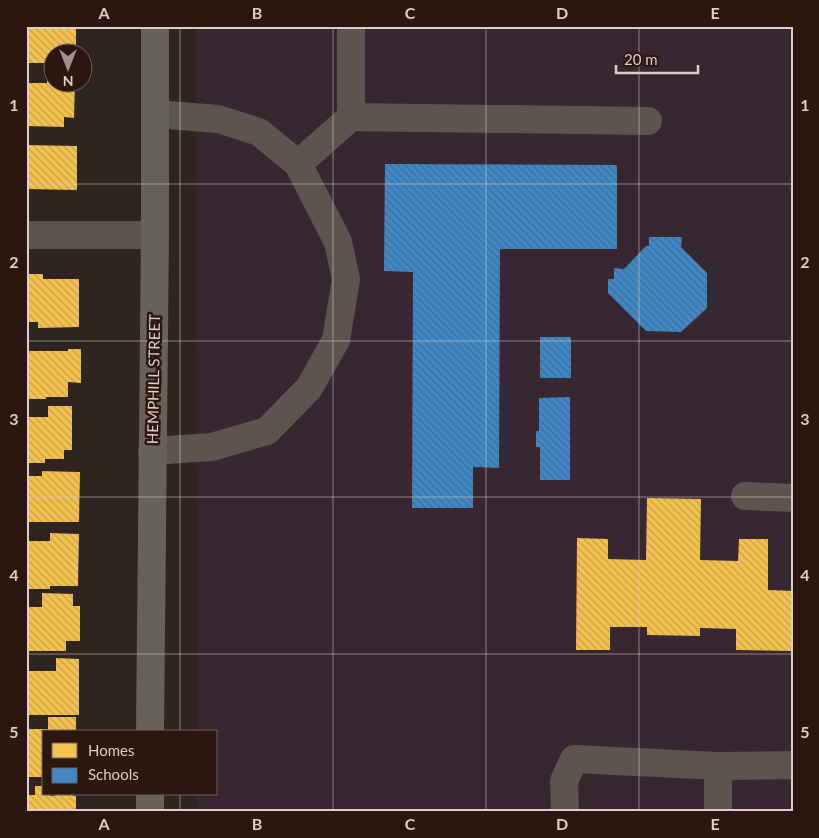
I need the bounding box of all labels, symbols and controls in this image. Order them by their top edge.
text: A [97,3,110,22]
text: B [252,3,262,22]
text: C [405,3,416,22]
text: D [556,3,568,22]
text: E [710,3,720,22]
north arrow [42,42,92,92]
scale bar [616,42,699,74]
text: 20 m [624,50,658,68]
text: N [63,73,73,90]
text: 1 [9,95,19,114]
text: 1 [800,95,810,114]
text: 2 [9,252,19,271]
text: 2 [800,252,810,271]
street label: HEMPHILL STREET [143,314,163,444]
text: 3 [9,409,19,428]
text: 3 [800,409,810,428]
text: 4 [9,565,19,584]
text: 4 [800,565,810,584]
text: 5 [9,722,19,741]
text: 5 [800,722,810,741]
legend [42,730,218,796]
text: Homes [88,741,134,759]
text: Schools [88,765,139,783]
text: A [97,814,110,833]
text: B [252,814,262,833]
text: C [405,814,416,833]
text: D [556,814,568,833]
text: E [710,814,720,833]

